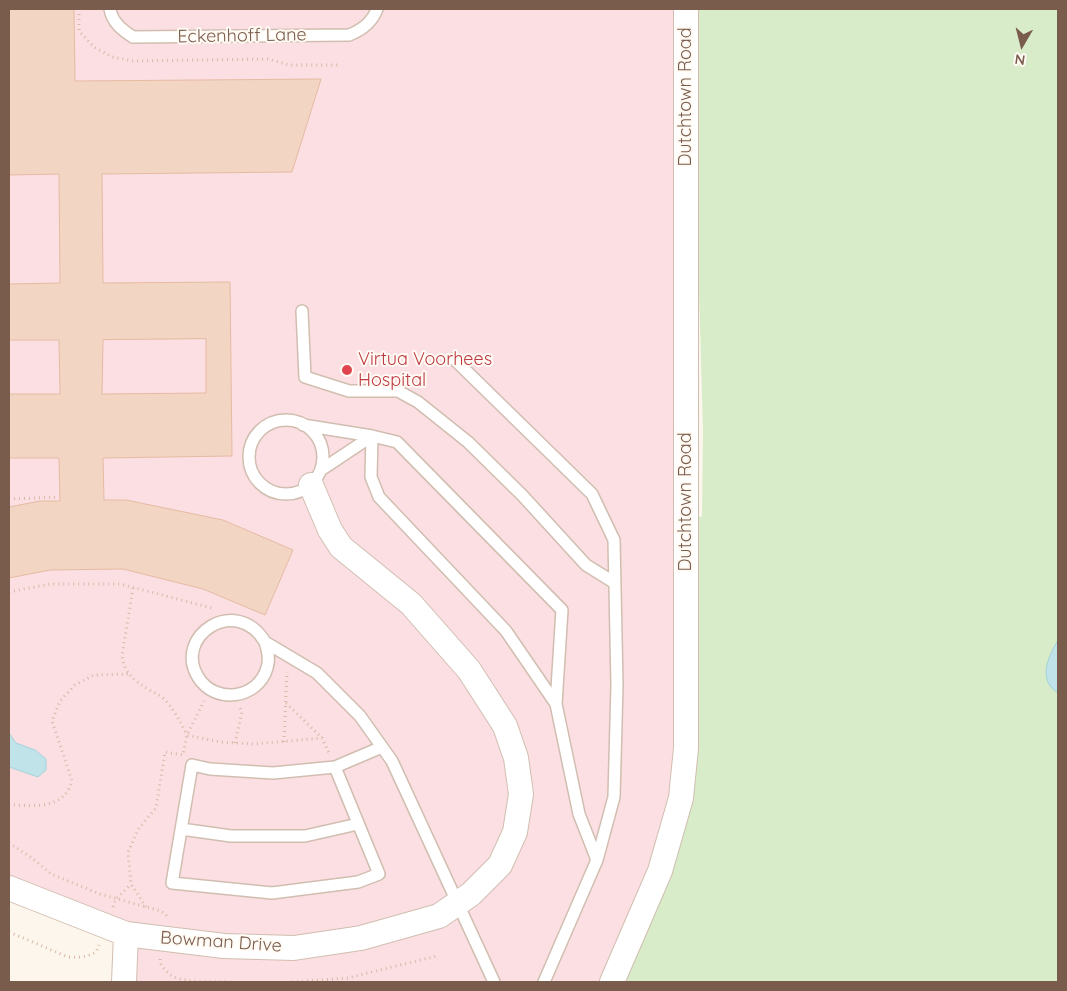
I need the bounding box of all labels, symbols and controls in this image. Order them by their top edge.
north arrow [997,20,1047,70]
street label: Eckenhoff Lane [177,24,307,48]
street label: Dutchtown Road [675,27,697,167]
text: N [1014,50,1026,69]
place label: Virtua Voorhees Hospital [358,349,492,392]
marker: Virtua Voorhees Hospital [340,363,354,377]
street label: Dutchtown Road [675,432,697,572]
street label: Bowman Drive [159,927,283,957]

